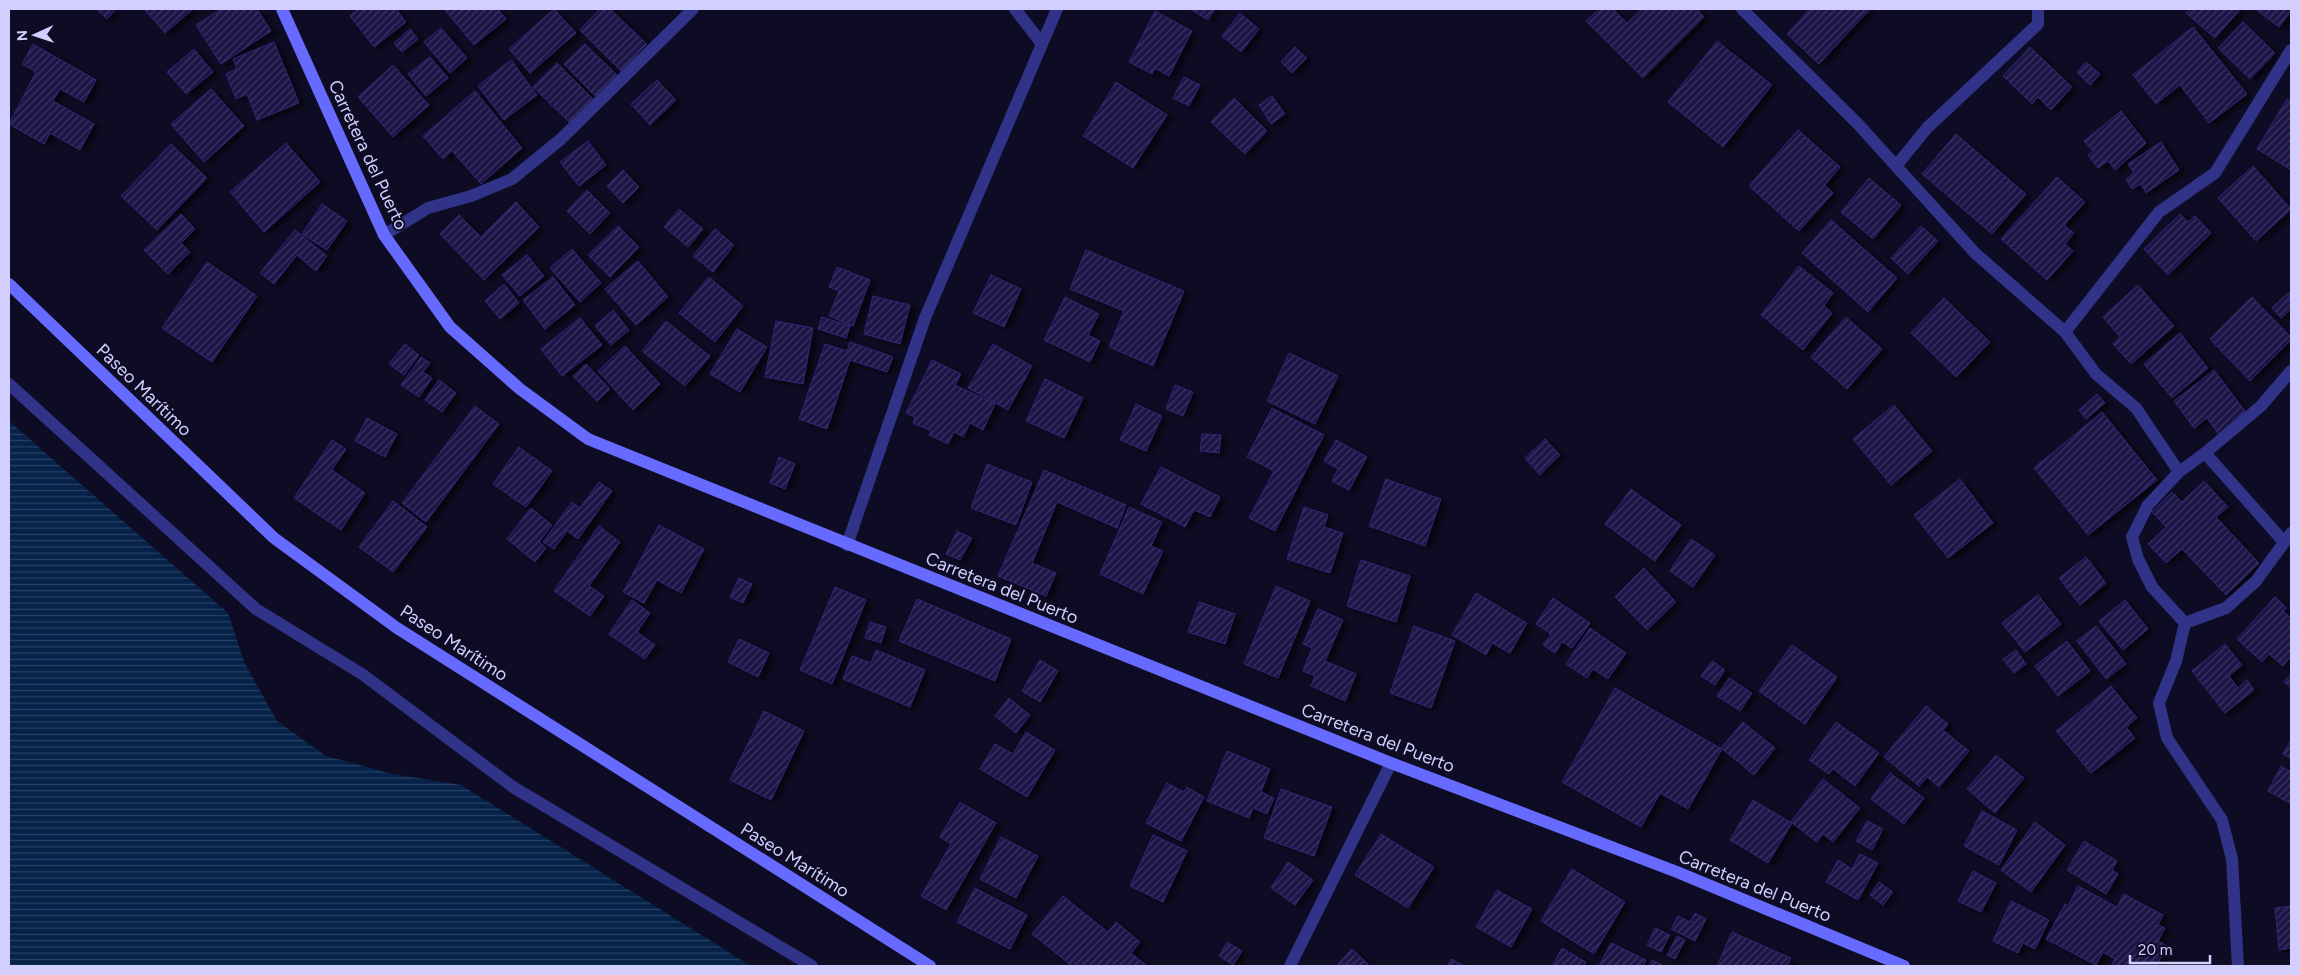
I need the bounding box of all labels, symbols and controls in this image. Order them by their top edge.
north arrow [10,10,60,60]
text: N [14,30,31,42]
street label: Carretera del Puerto [324,77,412,233]
street label: Paseo Marítimo [92,339,196,441]
street label: Carretera del Puerto [922,547,1082,629]
street label: Paseo Marítimo [396,600,512,686]
street label: Carretera del Puerto [1298,699,1458,777]
street label: Paseo Marítimo [737,818,853,902]
street label: Carretera del Puerto [1675,845,1835,927]
scale bar [2130,932,2210,964]
text: 20 m [2138,941,2172,959]

